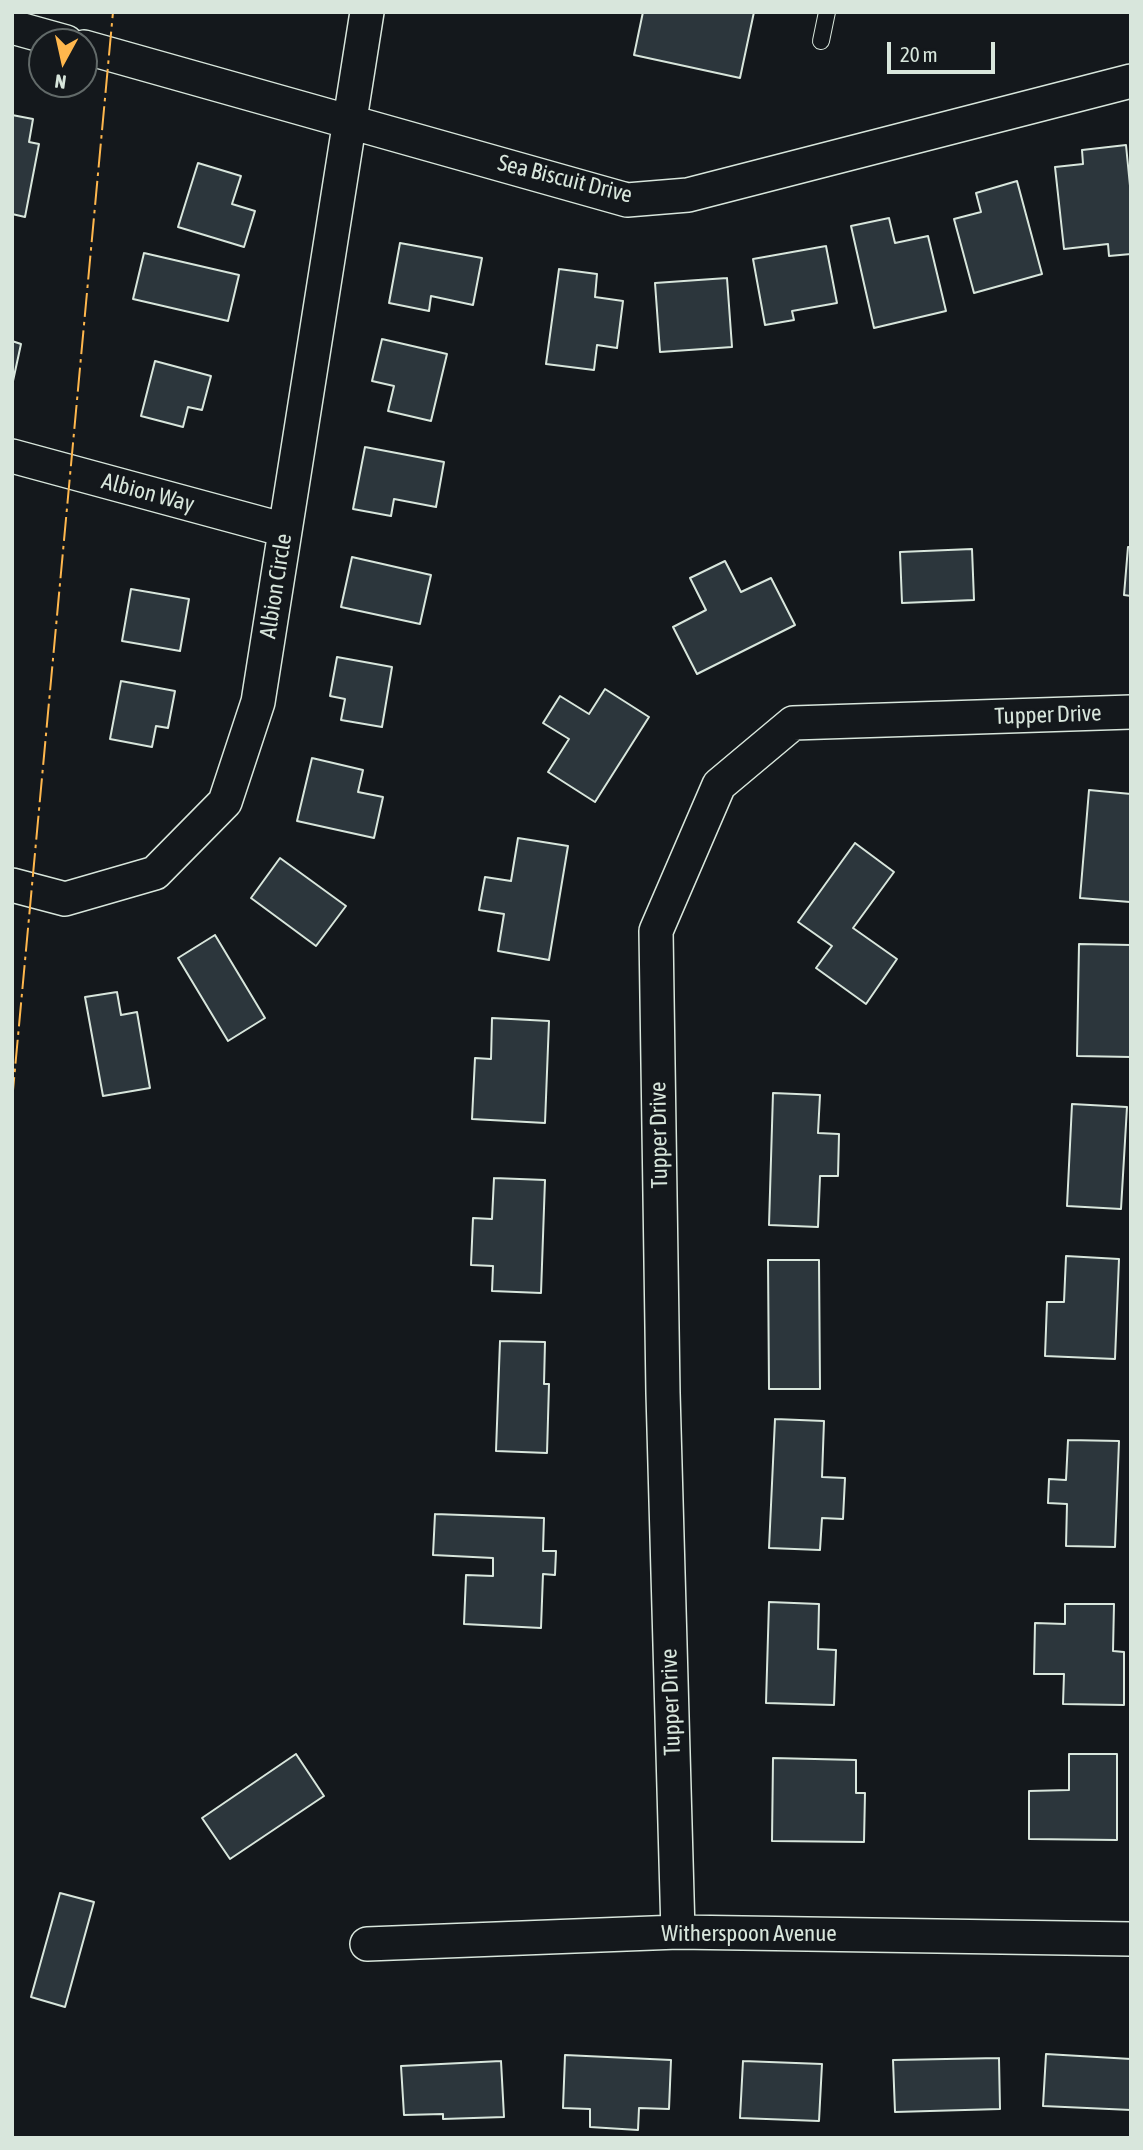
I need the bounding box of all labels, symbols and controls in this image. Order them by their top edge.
north arrow [28,28,98,98]
scale bar [891,28,1000,72]
text: 20 m [900,42,938,66]
text: N [53,70,67,93]
street label: Sea Biscuit Drive [495,149,635,209]
street label: Albion Way [99,467,197,519]
street label: Albion Circle [254,532,298,640]
street label: Tupper Drive [994,699,1102,731]
street label: Tupper Drive [644,1081,674,1189]
street label: Tupper Drive [655,1648,687,1756]
street label: Witherspoon Avenue [661,1920,837,1948]

